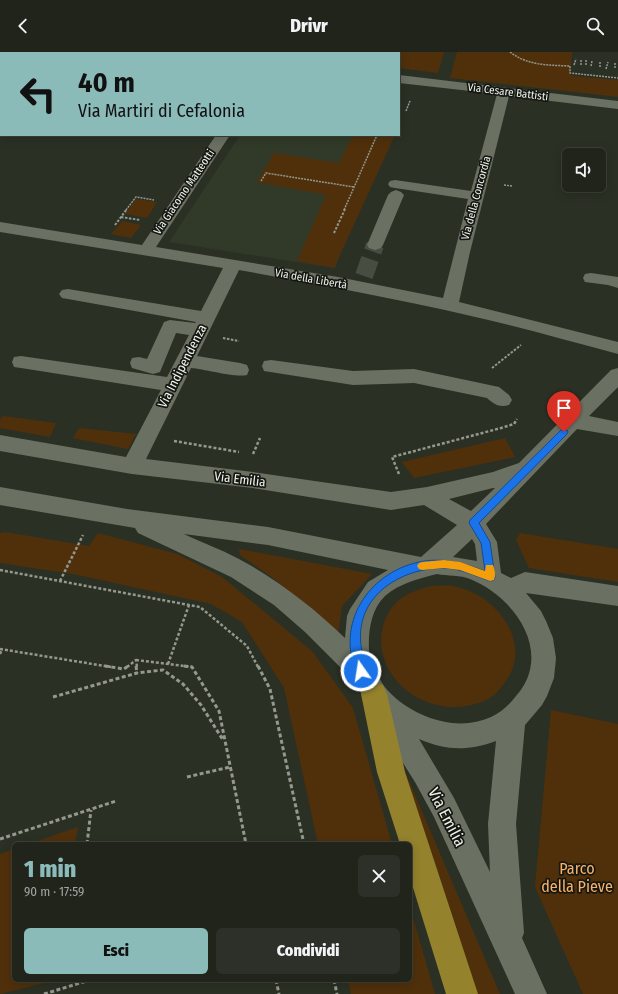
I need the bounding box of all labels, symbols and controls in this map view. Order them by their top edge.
icon: back [12,15,34,37]
text: Drivr [290,15,328,37]
icon: search [584,15,606,37]
text: 40 m [78,66,135,99]
icon: left [12,68,64,120]
street label: Via Cesare Battisti [467,81,549,103]
text: Via Martiri di Cefalonia [78,100,245,122]
street label: Via Giacomo Matteotti [151,147,217,237]
map controls [562,148,606,192]
button: sound [562,148,606,192]
street label: Via della Concordia [459,155,493,241]
street label: Via della Libertà [274,266,348,292]
street label: Via Indipendenza [155,322,209,410]
pin [547,391,581,432]
icon: arrive [553,397,575,419]
street label: Via Emilia [213,468,267,490]
position arrow [340,650,382,692]
street label: Via Emilia [424,784,470,850]
text: 1 min [24,855,76,883]
button: close [358,855,400,897]
park label: Parco della Pieve [541,859,613,896]
text: 90 m · 17:59 [24,884,84,899]
button: Esci [24,928,208,974]
button: Condividi [216,928,400,974]

